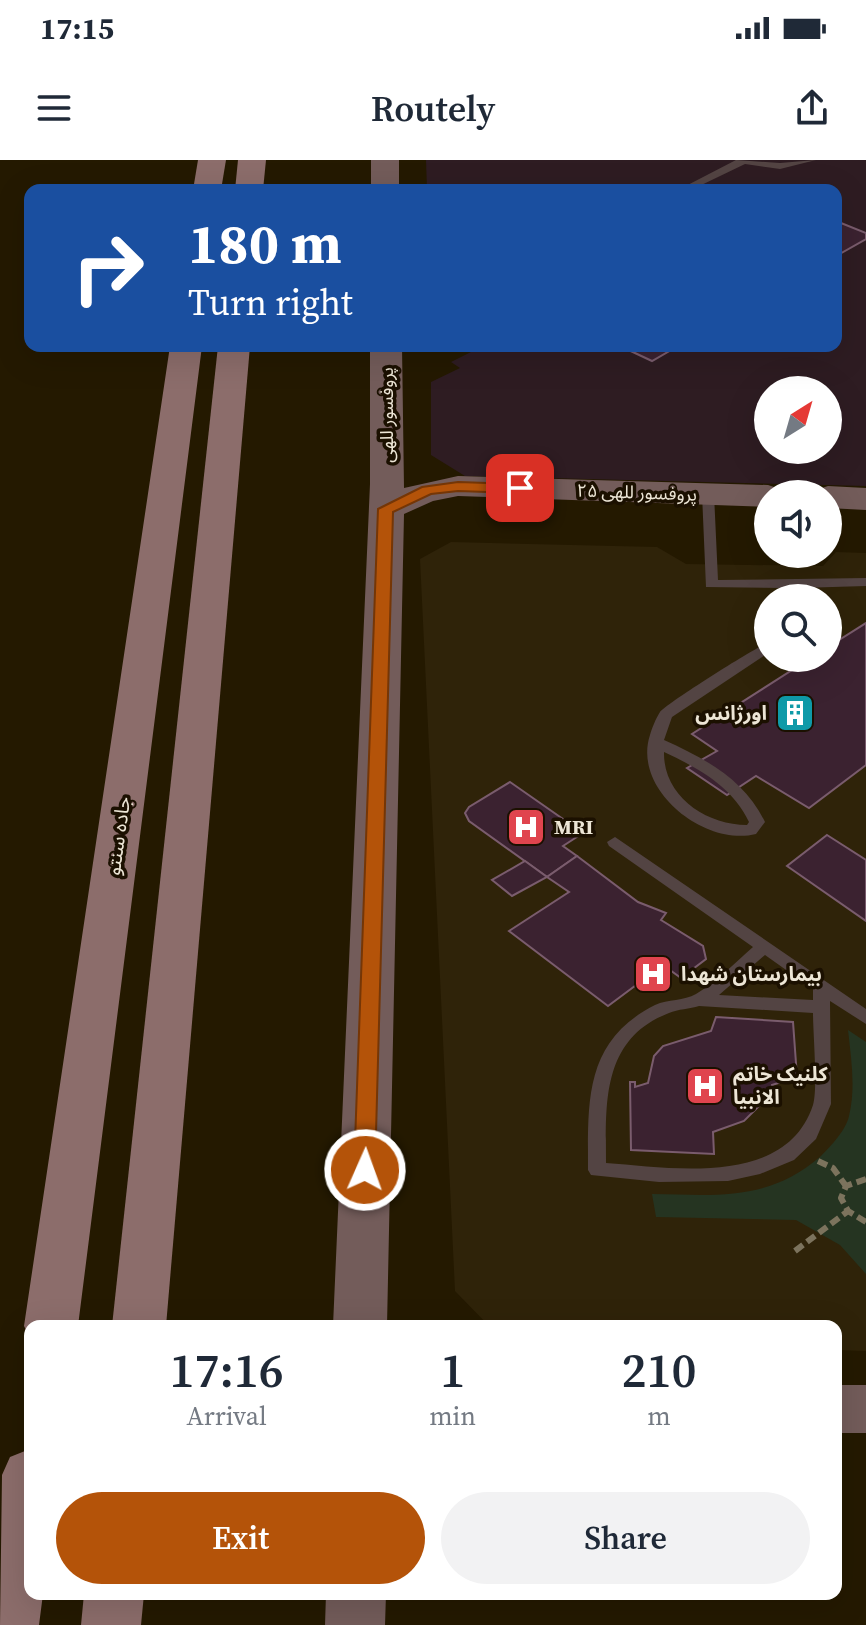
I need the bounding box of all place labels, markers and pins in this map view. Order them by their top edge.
pin [486,454,554,522]
building icon: اورژانس [774,692,816,734]
place label: اورژانس [695,699,767,727]
hospital icon: MRI [505,806,547,848]
place label: MRI [554,813,594,841]
hospital icon: بیمارستان شهدا [632,953,674,995]
place label: بیمارستان شهدا [681,960,822,988]
place label: کلنیک خاتم الانبیا [733,1060,828,1111]
hospital icon: کلنیک خاتم الانبیا [684,1065,726,1107]

